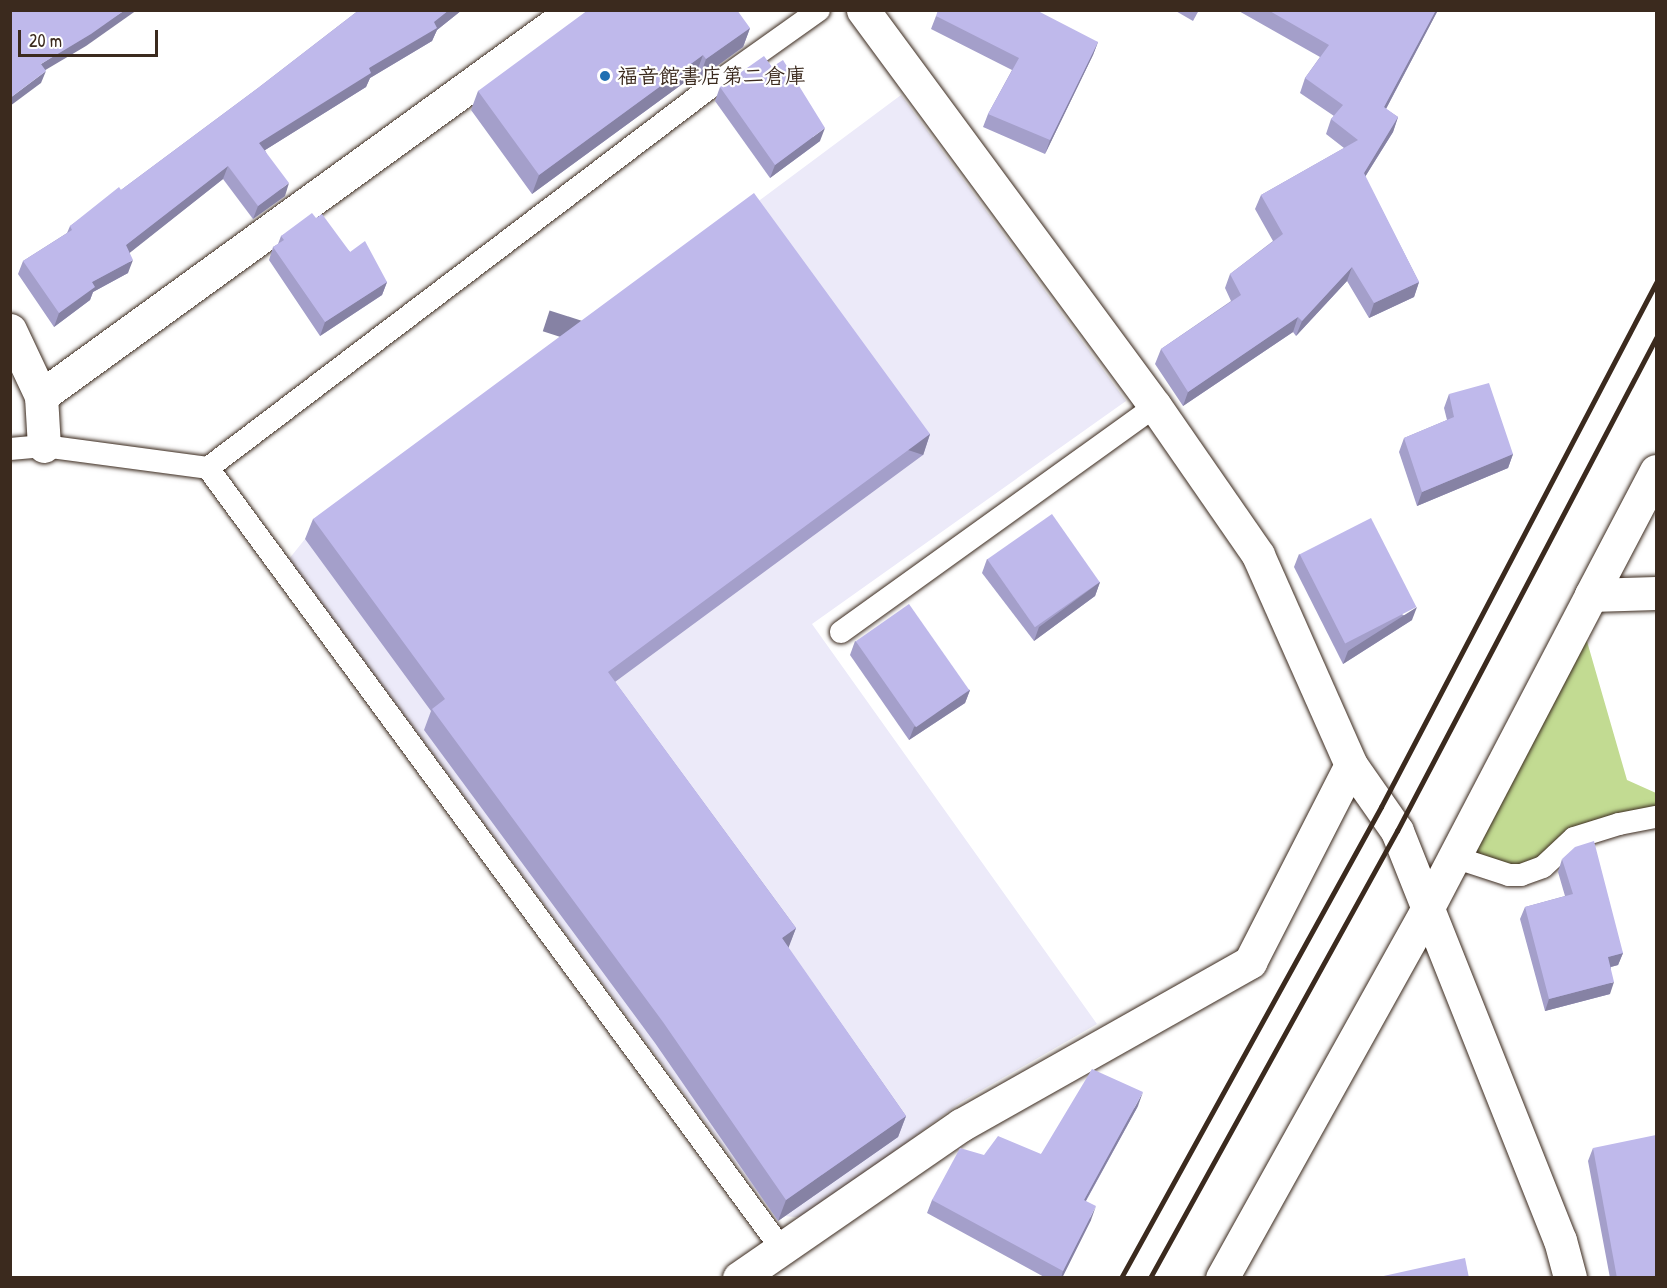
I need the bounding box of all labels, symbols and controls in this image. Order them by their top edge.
scale bar [21,18,160,56]
text: 20 m [29,28,62,53]
place label: 福音館書店第二倉庫 [617,63,806,89]
marker: 福音館書店第二倉庫 [598,69,612,83]

